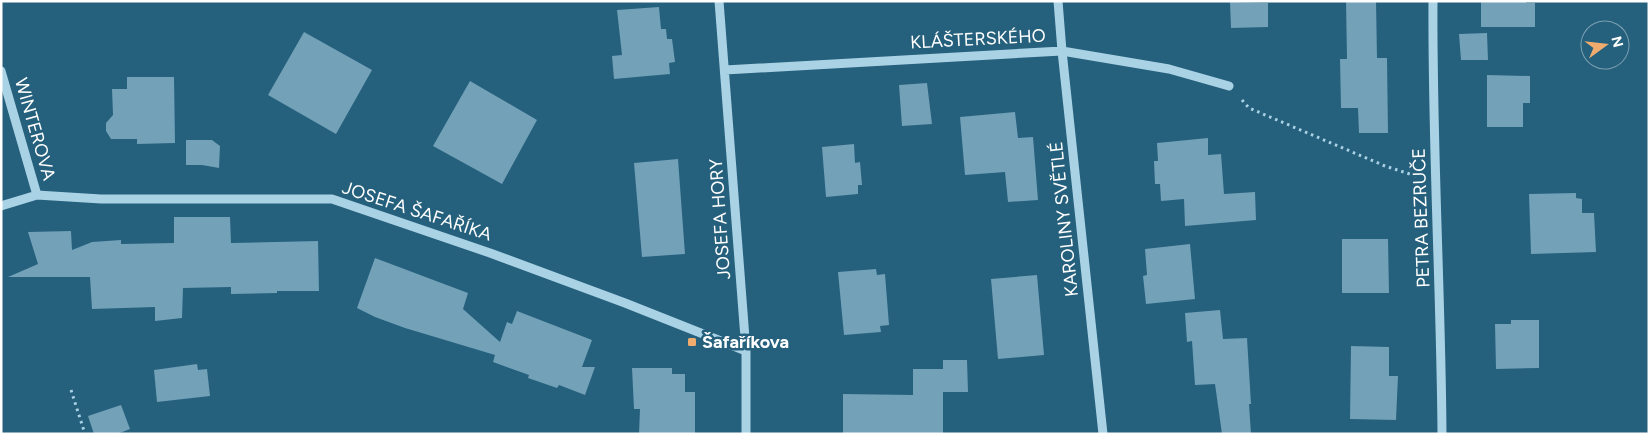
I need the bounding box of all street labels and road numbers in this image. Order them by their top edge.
street label: KLÁŠTERSKÉHO [910,24,1046,54]
street label: WINTEROVA [10,75,60,183]
street label: KAROLINY SVĚTLÉ [1045,140,1083,298]
street label: PETRA BEZRUČE [1408,148,1434,288]
street label: JOSEFA HORY [705,158,735,280]
street label: JOSEFA ŠAFAŘÍKA [339,176,495,246]

